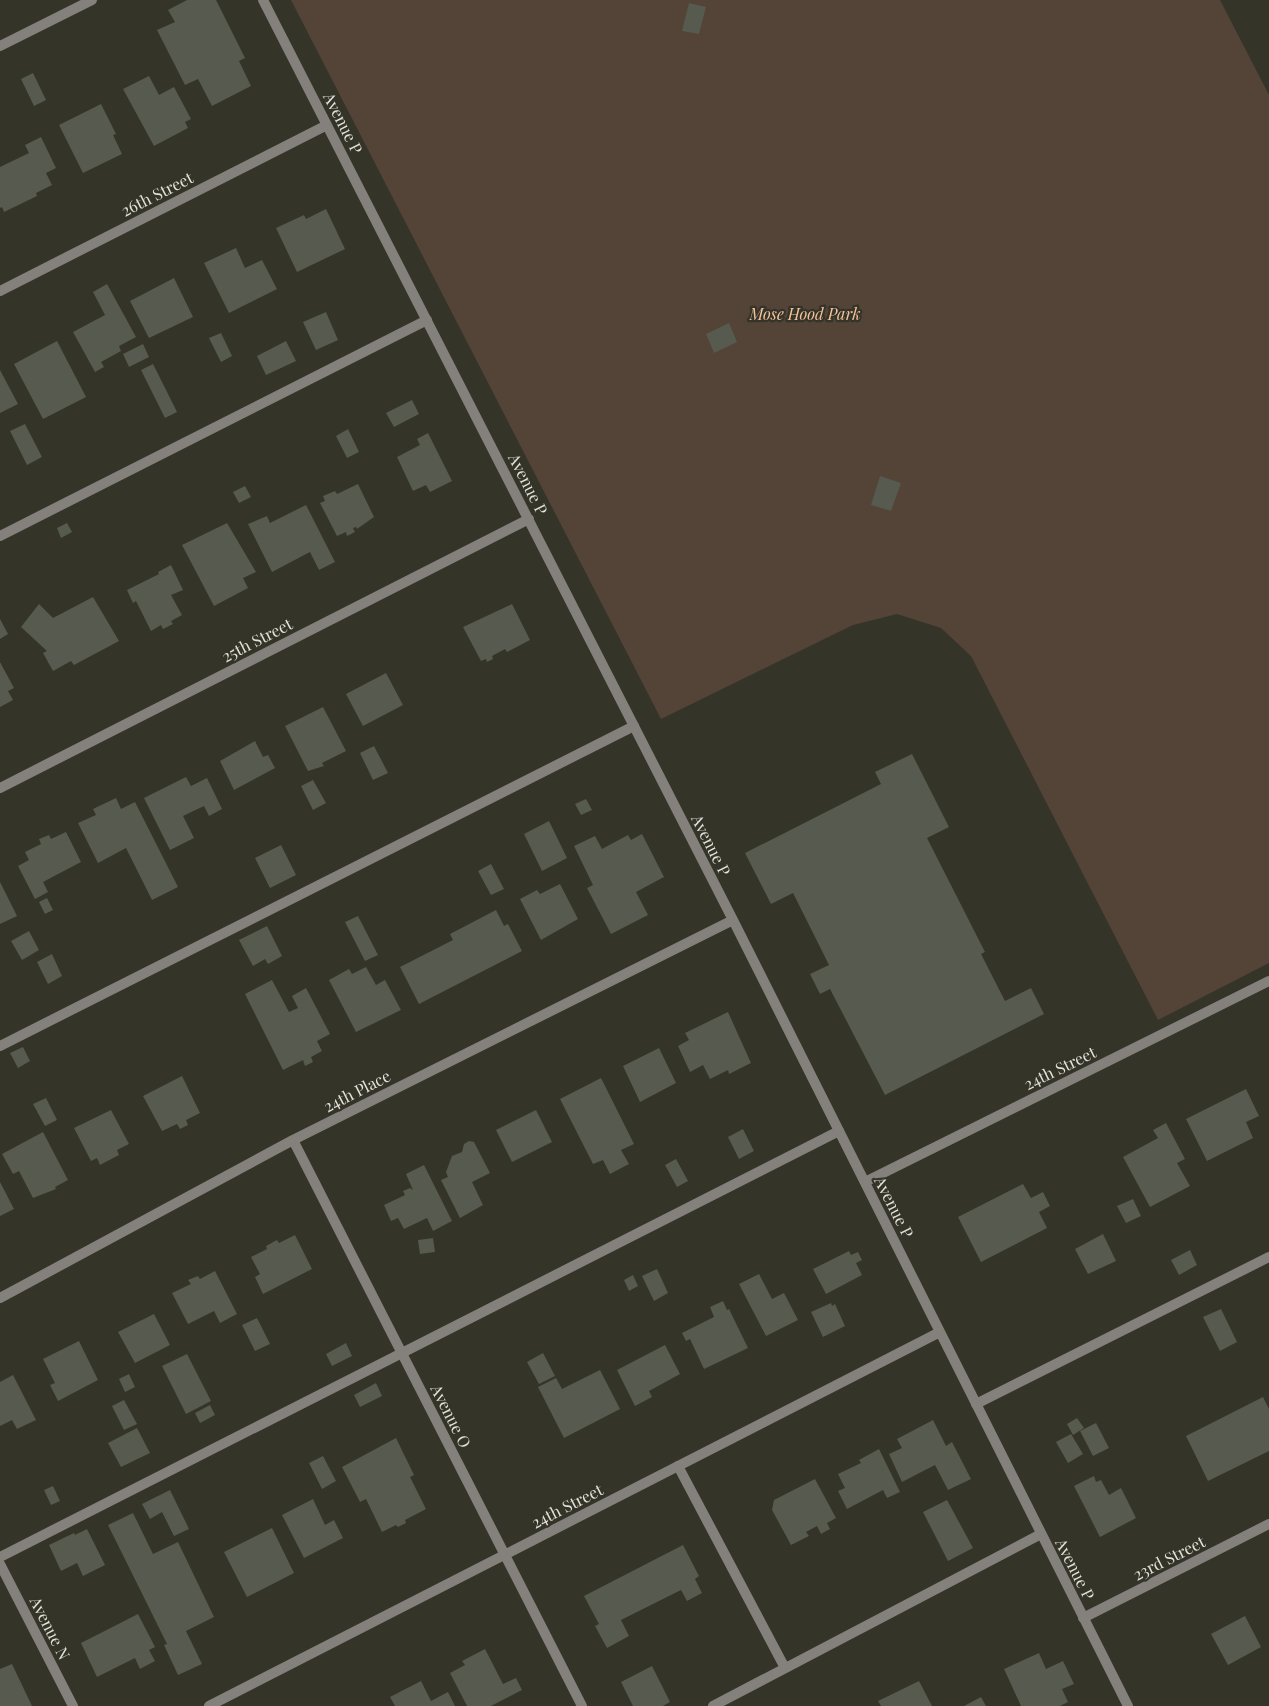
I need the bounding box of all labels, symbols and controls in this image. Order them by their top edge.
street label: Avenue P [319,88,368,157]
street label: 26th Street [117,166,197,221]
park label: Mose Hood Park [749,303,860,324]
street label: Avenue P [504,449,553,518]
street label: 25th Street [218,613,296,666]
street label: Avenue P [687,810,736,879]
street label: 24th Street [1020,1041,1100,1094]
street label: 24th Place [320,1065,394,1116]
street label: Avenue P [870,1172,919,1241]
street label: Avenue O [426,1380,476,1451]
street label: 24th Street [527,1478,606,1533]
street label: 23rd Street [1129,1530,1209,1585]
street label: Avenue P [1051,1534,1100,1603]
street label: Avenue N [25,1592,75,1663]

